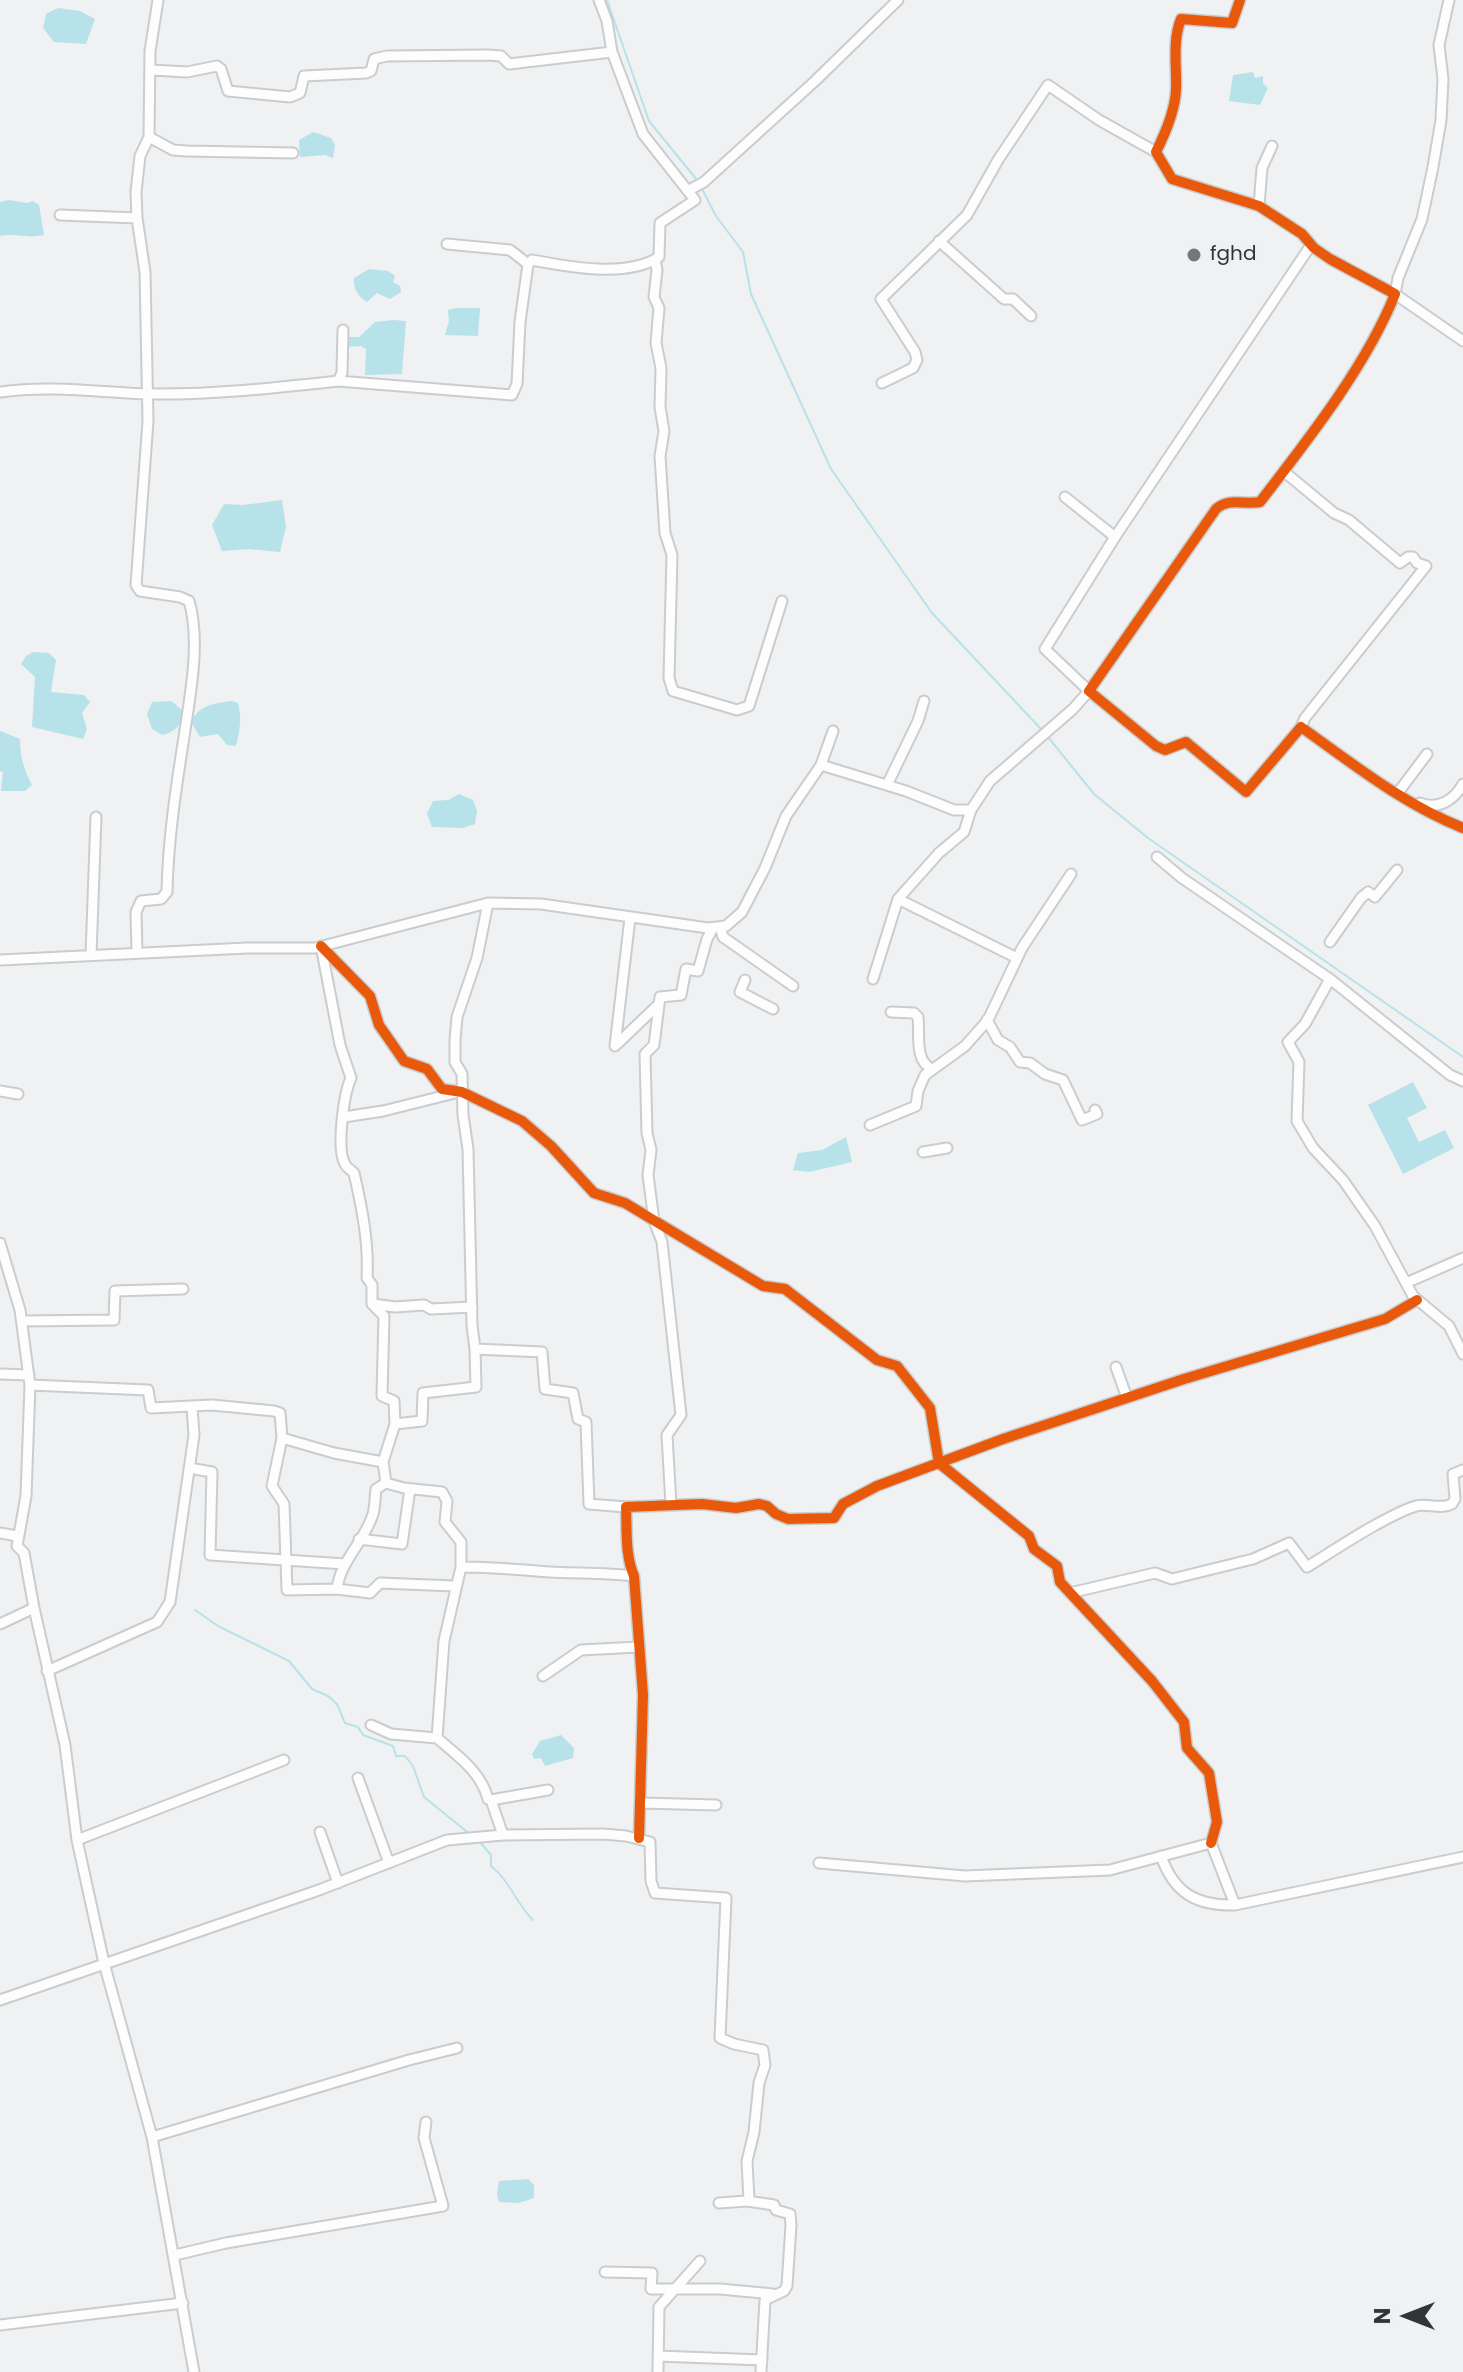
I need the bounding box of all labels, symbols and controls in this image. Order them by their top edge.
place label: fghd [1210,243,1256,267]
marker: fghd [1185,246,1203,264]
north arrow [1367,2276,1447,2356]
text: N [1367,2308,1398,2324]

